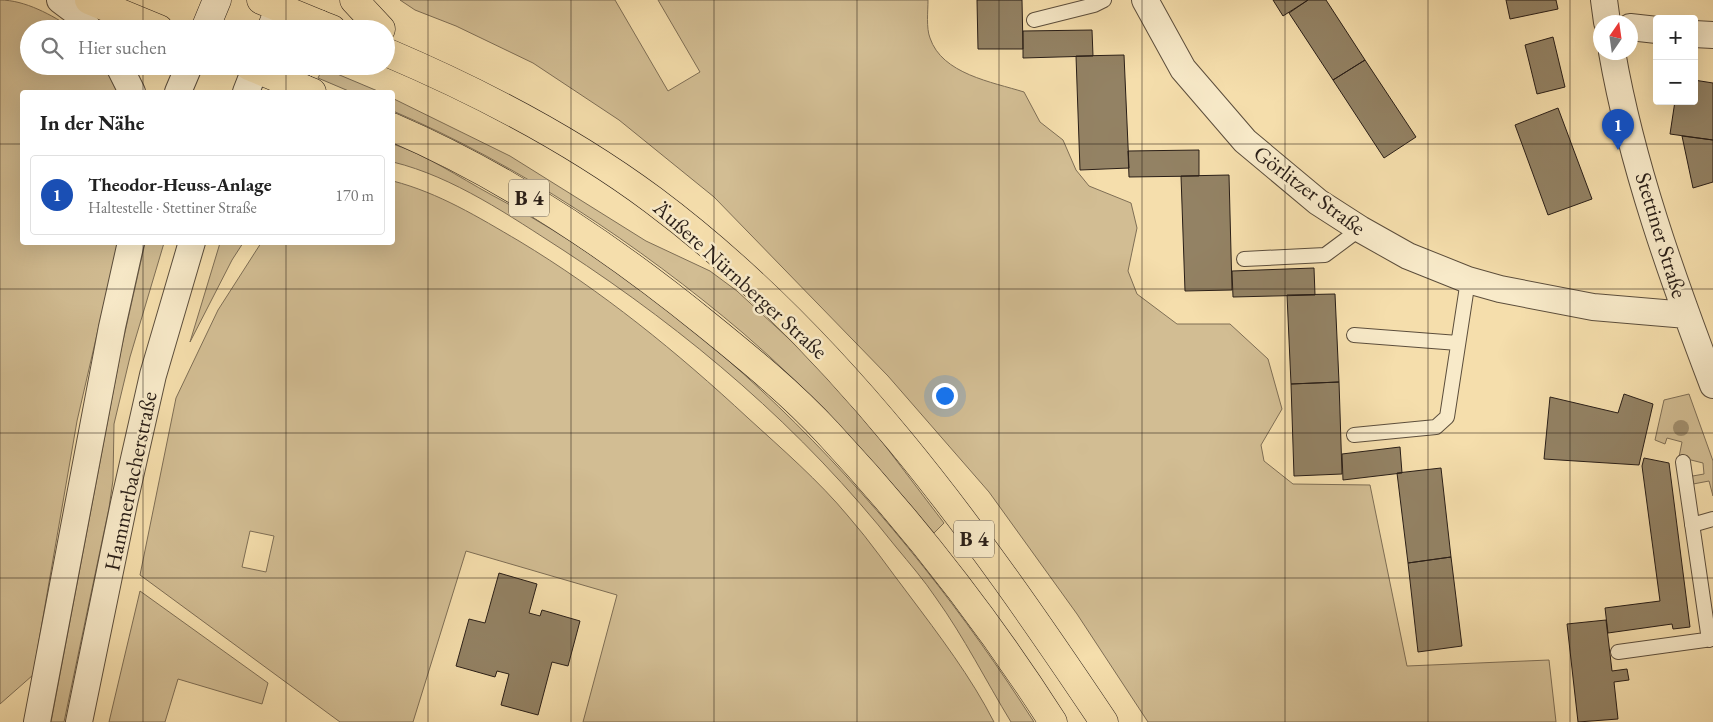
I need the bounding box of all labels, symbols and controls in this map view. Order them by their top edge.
north arrow [1593,15,1638,60]
map controls [1653,15,1698,105]
button: + [1653,15,1698,60]
search box [20,20,395,75]
icon: search [38,34,66,62]
text: Hier suchen [78,35,167,60]
button: − [1653,60,1698,105]
text: In der Nähe [40,109,145,136]
pin: 1 [1602,109,1634,150]
street label: Görlitzer Straße [1248,139,1372,242]
street label: Stettiner Straße [1629,169,1694,302]
text: Theodor-Heuss-Anlage [88,172,272,197]
road number: B 4 [509,180,549,217]
text: 1 [53,185,61,206]
text: 170 m [335,185,374,206]
street label: Äußere Nürnberger Straße [647,193,834,366]
text: Haltestelle · Stettiner Straße [88,197,257,218]
your location [932,383,958,409]
street label: Hammerbacherstraße [97,388,164,573]
road number: B 4 [954,520,994,558]

